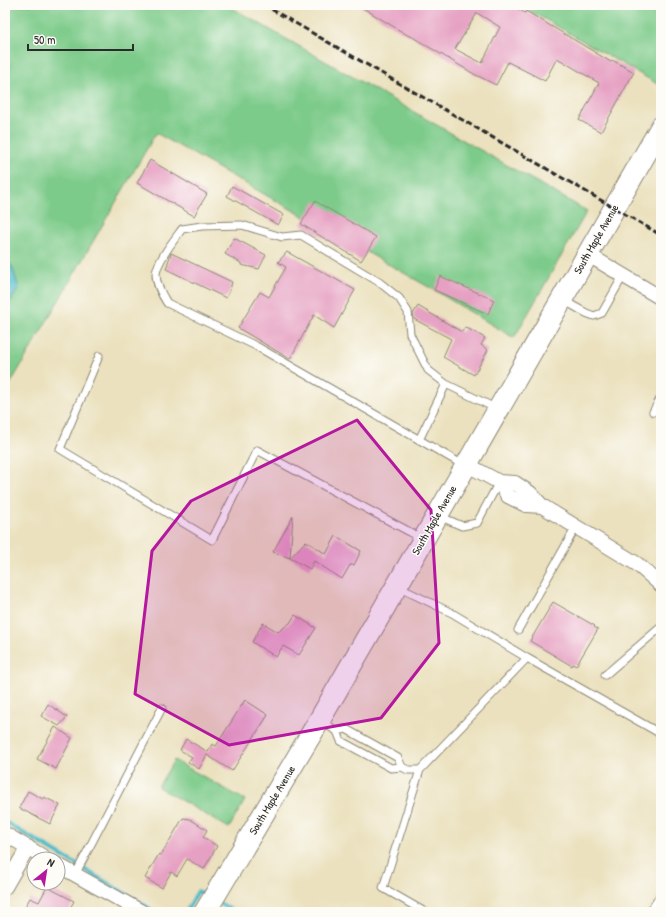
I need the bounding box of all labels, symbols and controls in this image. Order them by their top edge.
scale bar [28,26,133,52]
text: 50 m [34,31,55,48]
street label: South Maple Avenue [570,201,622,276]
street label: South Maple Avenue [408,482,460,557]
street label: South Maple Avenue [246,762,298,837]
north arrow [26,851,66,891]
text: N [45,855,57,870]

